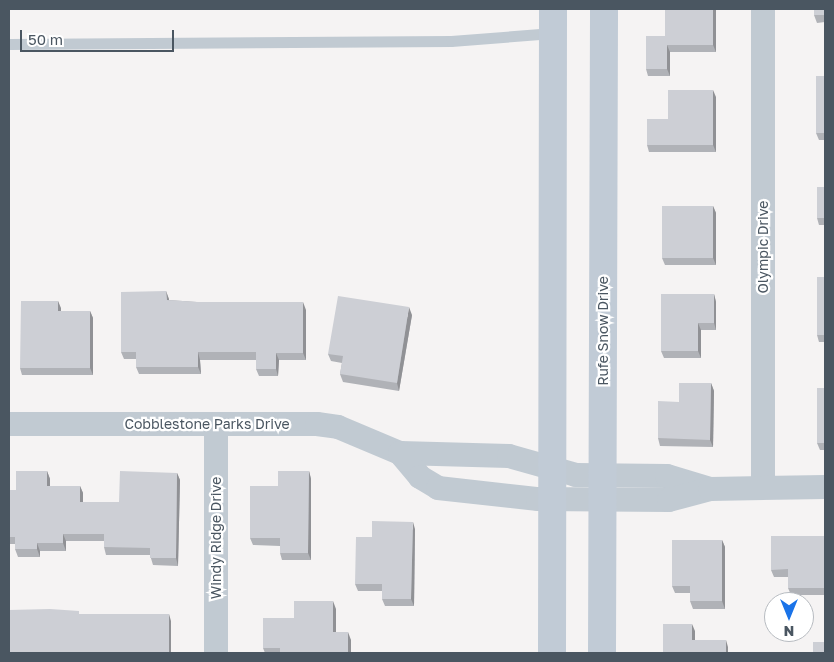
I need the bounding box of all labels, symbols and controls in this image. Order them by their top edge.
scale bar [22,20,176,52]
text: 50 m [28,30,63,48]
street label: Olympic Drive [755,201,771,293]
street label: Rufe Snow Drive [595,276,611,386]
street label: Cobblestone Parks Drive [124,416,290,432]
street label: Windy Ridge Drive [208,477,224,599]
north arrow [764,592,814,642]
text: N [784,623,794,640]

